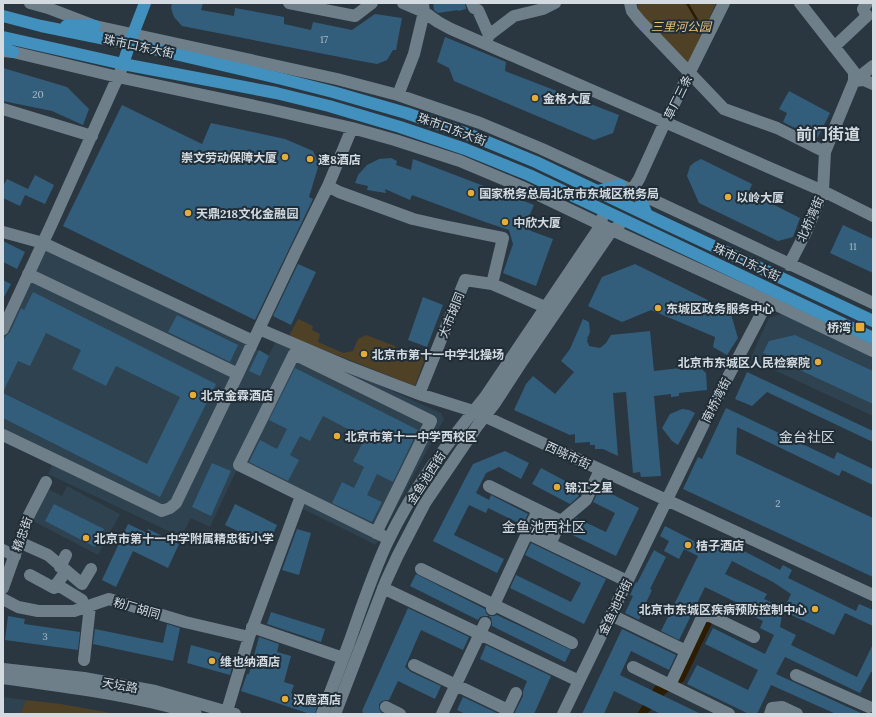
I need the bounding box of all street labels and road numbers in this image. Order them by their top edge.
street label: 珠市口东大街 [102,31,176,61]
street label: 草厂三条 [661,72,695,122]
street label: 珠市口东大街 [416,110,488,148]
street label: 北桥湾街 [793,194,827,244]
street label: 珠市口东大街 [711,240,783,284]
street label: 大市胡同 [435,290,467,340]
street label: 南桥湾街 [698,375,734,425]
street label: 西晓市街 [543,438,593,472]
street label: 金鱼池西街 [403,449,449,507]
street label: 精忠街 [9,515,35,553]
street label: 金鱼池中街 [595,577,635,637]
street label: 粉厂胡同 [112,594,162,622]
street label: 天坛路 [101,674,139,696]

